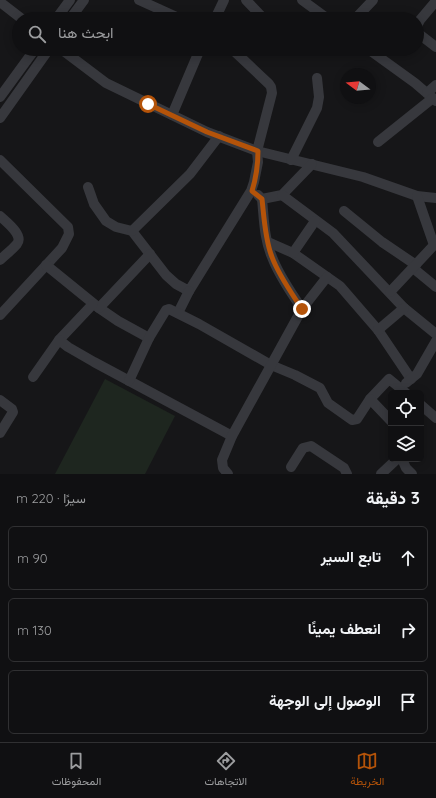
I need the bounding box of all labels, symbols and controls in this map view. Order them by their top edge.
search box [12,12,424,56]
icon: search [26,23,48,45]
text: ابحث هنا [58,23,114,42]
north arrow [340,68,376,104]
route start [139,95,157,113]
route end [293,300,311,318]
map controls [388,390,424,462]
button: locate [388,390,424,426]
button: layers [388,426,424,462]
text: 3 دقيقة [366,487,420,508]
text: سيرًا · 220 m [16,490,86,506]
text: تابع السير [321,547,381,566]
icon: ahead [397,547,419,569]
text: 90 m [17,550,47,566]
text: انعطف يمينًا [308,619,381,638]
icon: right [397,619,419,641]
text: 130 m [17,622,52,638]
text: الوصول إلى الوجهة [269,691,381,710]
icon: arrive [397,691,419,713]
tab: المحفوظات [52,750,101,791]
tab: الاتجاهات [204,750,247,791]
tab: الخريطة [350,750,384,791]

